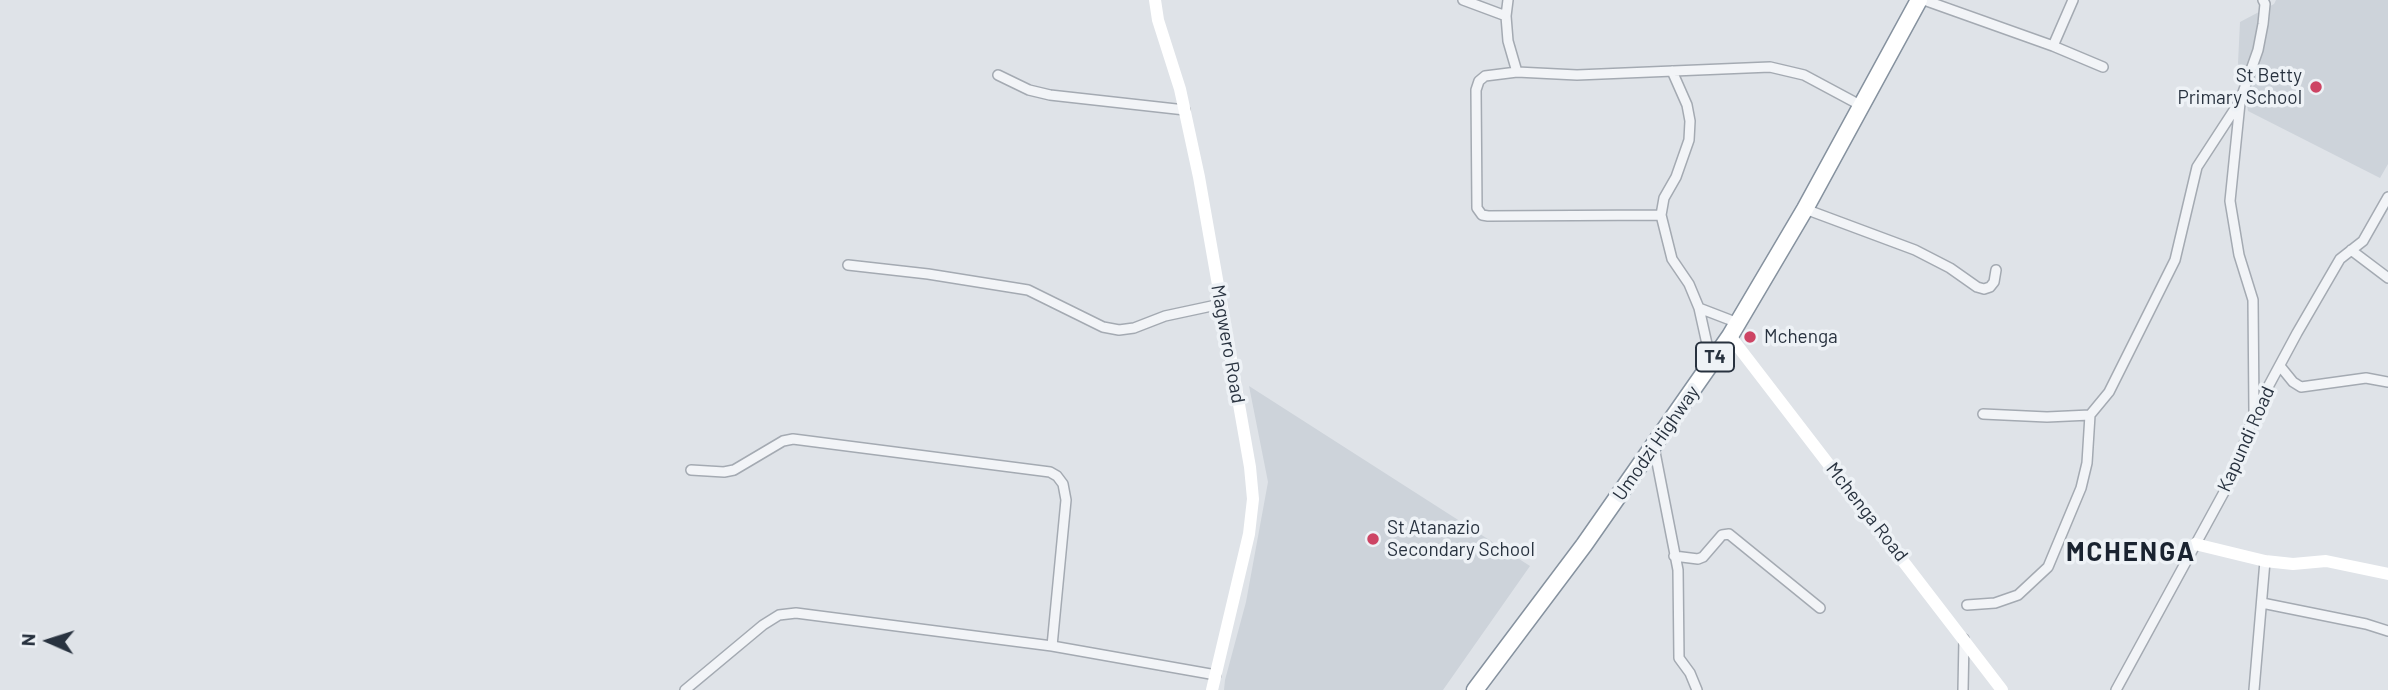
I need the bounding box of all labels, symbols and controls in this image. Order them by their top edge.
place label: St Betty Primary School [2177,65,2302,109]
marker: St Betty Primary School [2308,79,2324,95]
street label: Magwero Road [1206,283,1250,405]
place label: Mchenga [1764,326,1838,348]
marker: Mchenga [1742,329,1758,345]
road number: T4 [1696,342,1734,372]
street label: Umodzi Highway [1608,381,1704,505]
street label: Kapundi Road [2213,383,2279,495]
street label: Mchenga Road [1821,458,1913,566]
place label: St Atanazio Secondary School [1387,517,1535,561]
marker: St Atanazio Secondary School [1365,531,1381,547]
district label: MCHENGA [2067,536,2195,568]
north arrow [14,606,84,676]
text: N [16,633,39,647]

